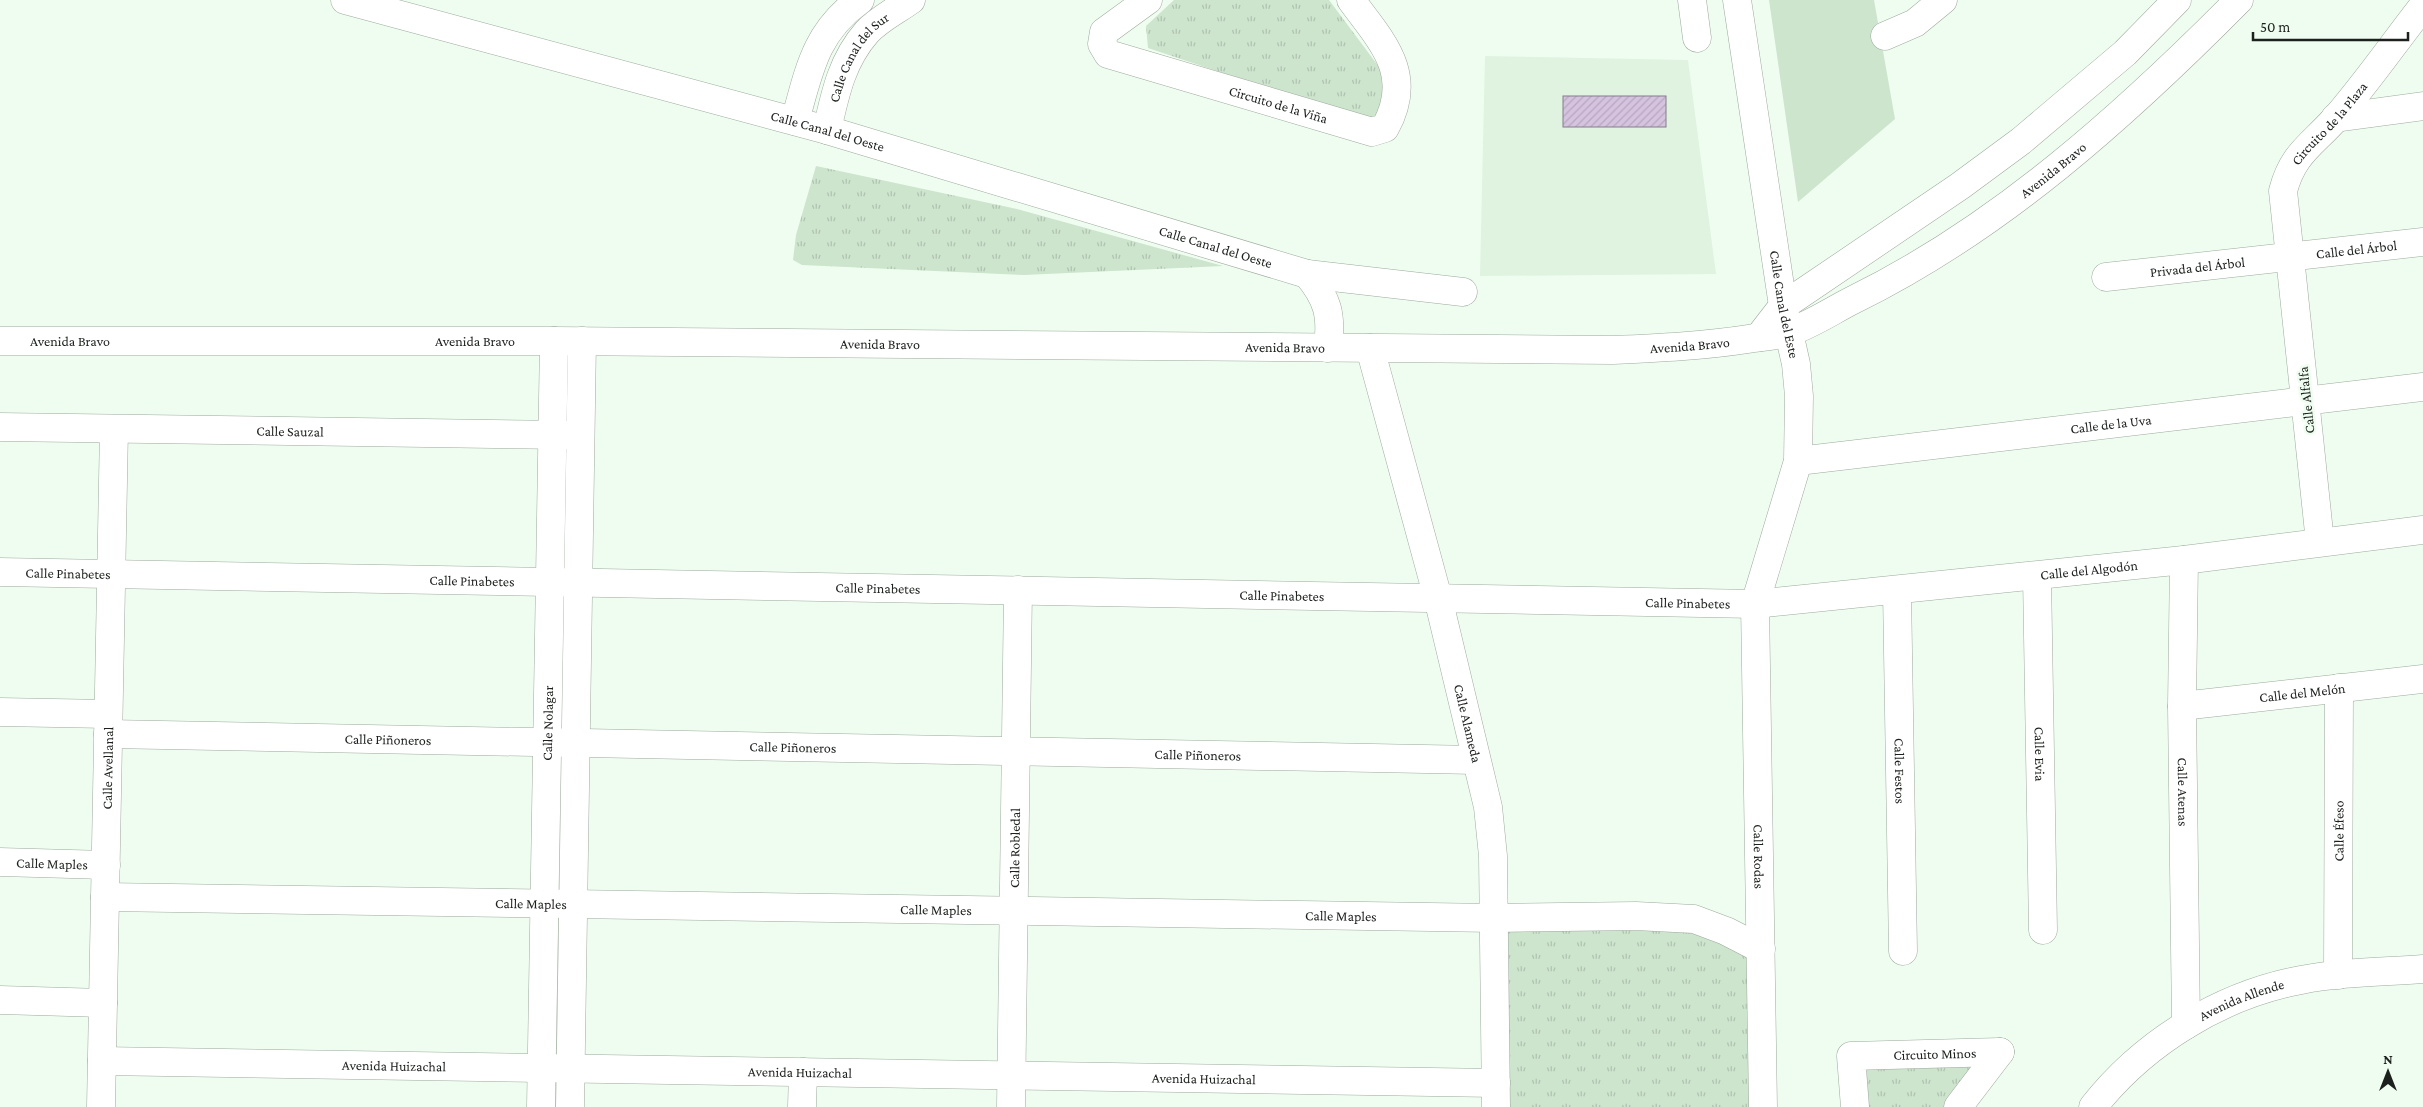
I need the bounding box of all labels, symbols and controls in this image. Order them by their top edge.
street label: Calle Canal del Sur [826,9,892,104]
scale bar [2253,10,2408,42]
text: 50 m [2260,19,2290,35]
street label: Circuito de la Plaza [2288,78,2371,168]
street label: Circuito de la Viña [1227,82,1330,127]
street label: Calle Canal del Oeste [769,107,886,155]
street label: Avenida Bravo [2017,139,2089,201]
street label: Calle Canal del Oeste [1157,222,1274,271]
street label: Calle del Árbol [2315,237,2398,262]
street label: Calle Canal del Este [1767,249,1802,360]
street label: Privada del Árbol [2149,254,2246,280]
street label: Avenida Bravo [30,333,110,349]
street label: Avenida Bravo [435,333,515,349]
street label: Avenida Bravo [1650,334,1731,356]
street label: Avenida Bravo [840,335,920,352]
street label: Avenida Bravo [1245,339,1325,356]
street label: Calle Alfalfa [2294,365,2317,434]
street label: Calle de la Uva [2069,411,2153,437]
street label: Calle Sauzal [256,423,324,440]
street label: Calle del Algodón [2039,557,2139,583]
street label: Calle Pinabetes [25,564,111,582]
street label: Calle Pinabetes [429,572,515,589]
street label: Calle Pinabetes [835,579,921,597]
street label: Calle Pinabetes [1239,587,1324,604]
street label: Calle Pinabetes [1645,594,1730,612]
street label: Calle del Melón [2258,680,2347,705]
street label: Calle Alameda [1451,682,1485,765]
street label: Calle Nolagar [539,685,556,761]
street label: Calle Avellanal [99,726,116,809]
street label: Calle Evia [2032,726,2048,782]
street label: Calle Piñoneros [344,730,432,748]
street label: Calle Piñoneros [749,738,836,756]
street label: Calle Festos [1891,738,1909,804]
street label: Calle Piñoneros [1154,746,1241,764]
street label: Calle Atenas [2175,757,2192,827]
street label: Calle Éfeso [2330,800,2347,862]
street label: Calle Robledal [1006,808,1023,888]
street label: Calle Rodas [1751,824,1768,889]
street label: Calle Maples [16,854,88,872]
street label: Calle Maples [495,895,567,912]
street label: Calle Maples [900,901,972,918]
street label: Calle Maples [1305,907,1377,924]
street label: Avenida Allende [2196,976,2286,1024]
street label: Circuito Minos [1893,1045,1976,1063]
north arrow [2363,1047,2413,1097]
text: N [2383,1051,2393,1067]
street label: Avenida Huizachal [342,1057,446,1074]
street label: Avenida Huizachal [748,1063,852,1081]
street label: Avenida Huizachal [1152,1070,1256,1087]

